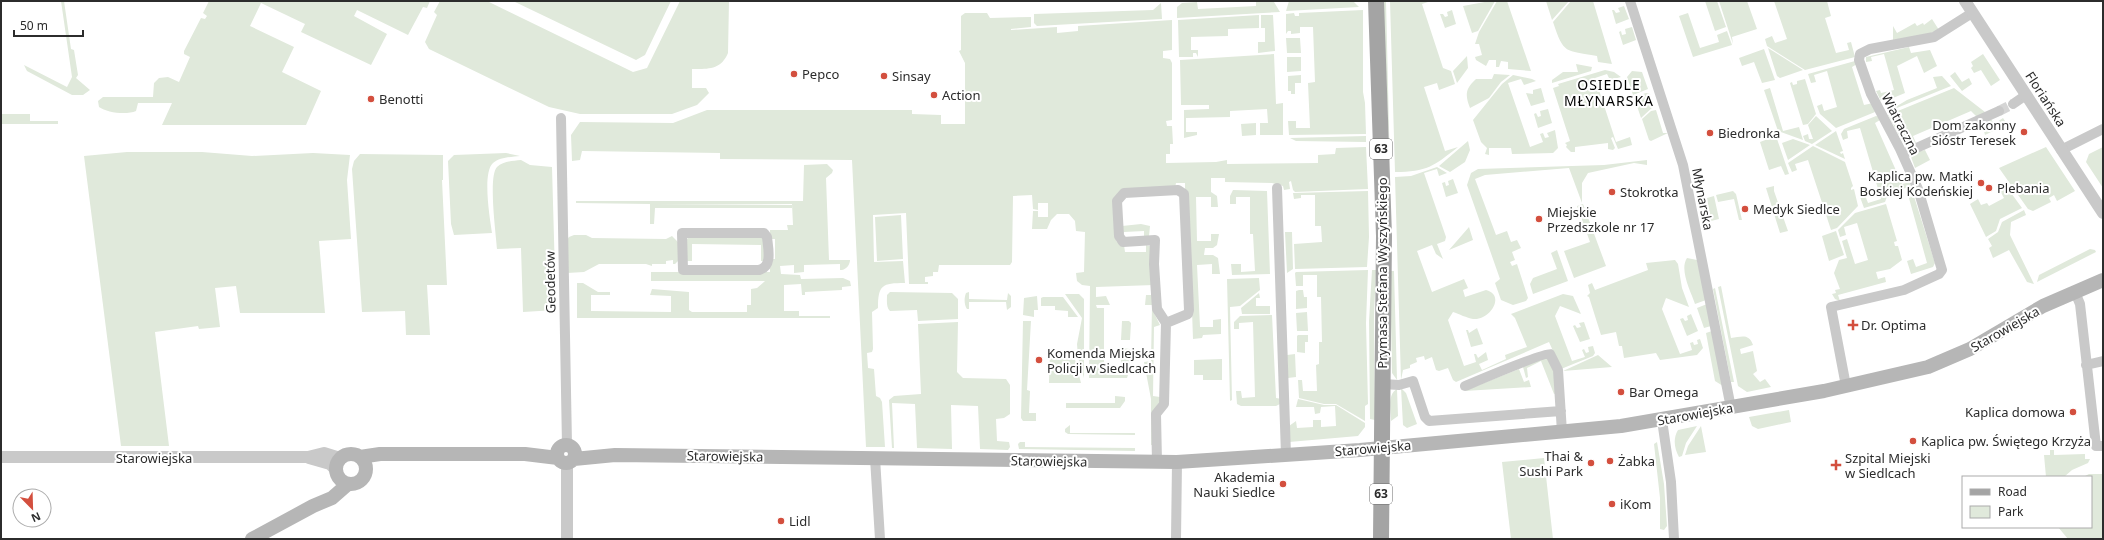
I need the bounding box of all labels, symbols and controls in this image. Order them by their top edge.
scale bar [14,12,83,38]
text: 50 m [20,17,48,34]
place label: Pepco [802,65,839,83]
place label: Sinsay [892,67,931,85]
street label: Floriańska [2021,68,2071,130]
marker: Pepco [789,69,799,79]
marker: Sinsay [879,71,889,81]
district label: OSIEDLE MŁYNARSKA [1564,75,1654,110]
place label: Action [942,86,981,104]
place label: Benotti [379,90,423,108]
marker: Action [929,90,939,100]
street label: Wiatraczna [1878,90,1924,158]
marker: Benotti [366,94,376,104]
place label: Dom zakonny Sióstr Teresek [1931,116,2016,149]
place label: Biedronka [1718,124,1780,142]
marker: Dom zakonny Sióstr Teresek [2019,127,2029,137]
marker: Biedronka [1705,128,1715,138]
road number: 63 [1370,139,1392,159]
street label: Młynarska [1688,166,1718,232]
place label: Kaplica pw. Matki Boskiej Kodeńskiej [1860,167,1973,200]
street label: Prymasa Stefana Wyszyńskiego [1373,177,1391,369]
marker: Kaplica pw. Matki Boskiej Kodeńskiej [1976,178,1986,188]
place label: Plebania [1997,179,2050,197]
place label: Stokrotka [1620,183,1679,201]
marker: Plebania [1984,183,1994,193]
marker: Stokrotka [1607,187,1617,197]
place label: Medyk Siedlce [1753,200,1840,218]
place label: Miejskie Przedszkole nr 17 [1547,203,1655,236]
marker: Medyk Siedlce [1740,204,1750,214]
marker: Miejskie Przedszkole nr 17 [1534,214,1544,224]
street label: Geodetów [540,250,560,313]
street label: Starowiejska [1967,302,2043,356]
place label: Dr. Optima [1861,316,1926,334]
marker: Dr. Optima [1848,320,1858,330]
place label: Komenda Miejska Policji w Siedlcach [1047,344,1156,377]
marker: Komenda Miejska Policji w Siedlcach [1034,355,1044,365]
place label: Bar Omega [1629,383,1698,401]
marker: Bar Omega [1616,387,1626,397]
street label: Starowiejska [1656,398,1734,430]
place label: Kaplica domowa [1965,403,2065,421]
marker: Kaplica domowa [2068,407,2078,417]
place label: Kaplica pw. Świętego Krzyża [1921,432,2091,450]
street label: Starowiejska [1334,436,1412,460]
marker: Kaplica pw. Świętego Krzyża [1908,436,1918,446]
street label: Starowiejska [687,446,763,466]
place label: Thai & Sushi Park [1519,447,1583,480]
street label: Starowiejska [116,449,192,467]
place label: Szpital Miejski w Siedlcach [1845,449,1931,482]
street label: Starowiejska [1011,451,1087,471]
place label: Żabka [1618,452,1655,470]
marker: Żabka [1605,456,1615,466]
marker: Thai & Sushi Park [1586,458,1596,468]
marker: Szpital Miejski w Siedlcach [1830,459,1842,471]
place label: Akademia Nauki Siedlce [1193,468,1275,501]
legend [1962,476,2092,528]
marker: Akademia Nauki Siedlce [1278,479,1288,489]
text: Road [1998,483,2027,500]
road number: 63 [1370,484,1392,504]
north arrow [12,488,52,528]
place label: iKom [1620,495,1651,513]
marker: iKom [1607,499,1617,509]
text: Park [1998,503,2024,520]
text: N [29,509,43,526]
place label: Lidl [789,512,811,530]
marker: Lidl [776,516,786,526]

